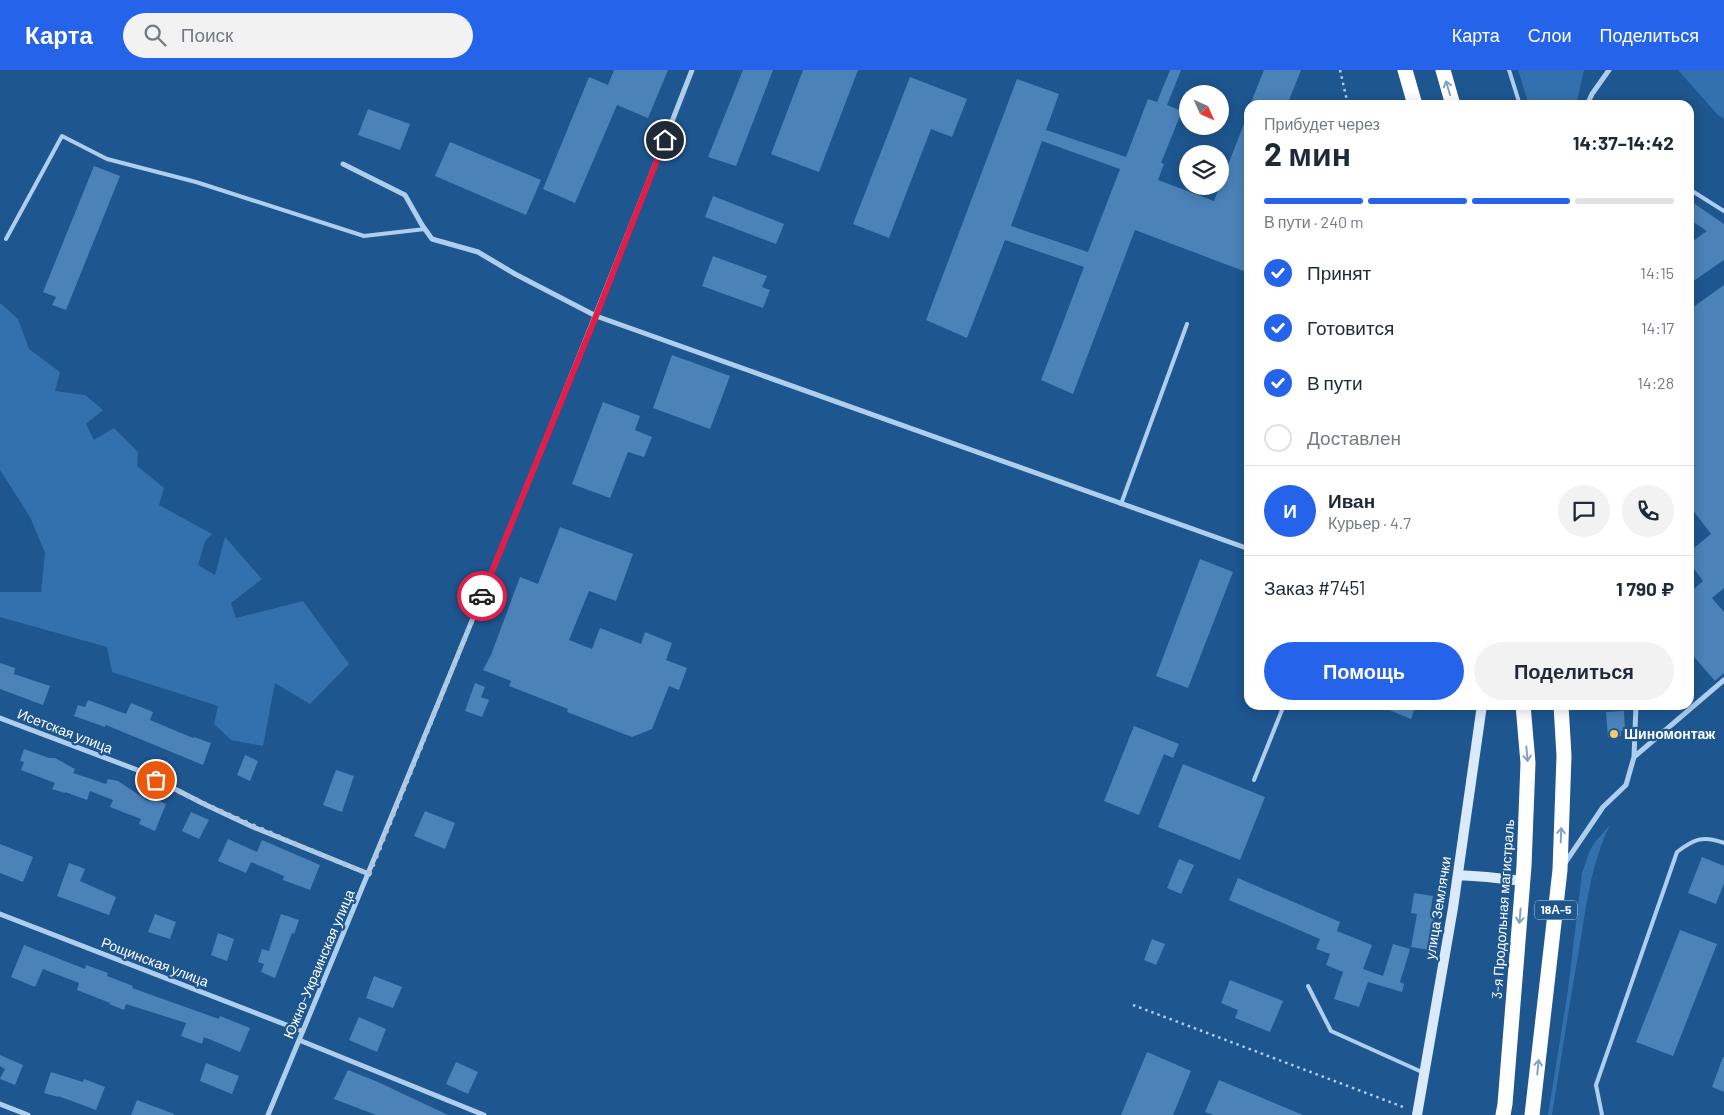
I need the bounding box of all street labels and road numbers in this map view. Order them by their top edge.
street label: Исетская улица [15,705,115,757]
street label: 3-я Продольная магистраль [1488,818,1517,999]
street label: улица Землячки [1421,855,1454,961]
street label: Южно-Украинская улица [279,887,358,1041]
road number: 18А-5 [1535,900,1577,920]
street label: Рощинская улица [99,933,211,990]

